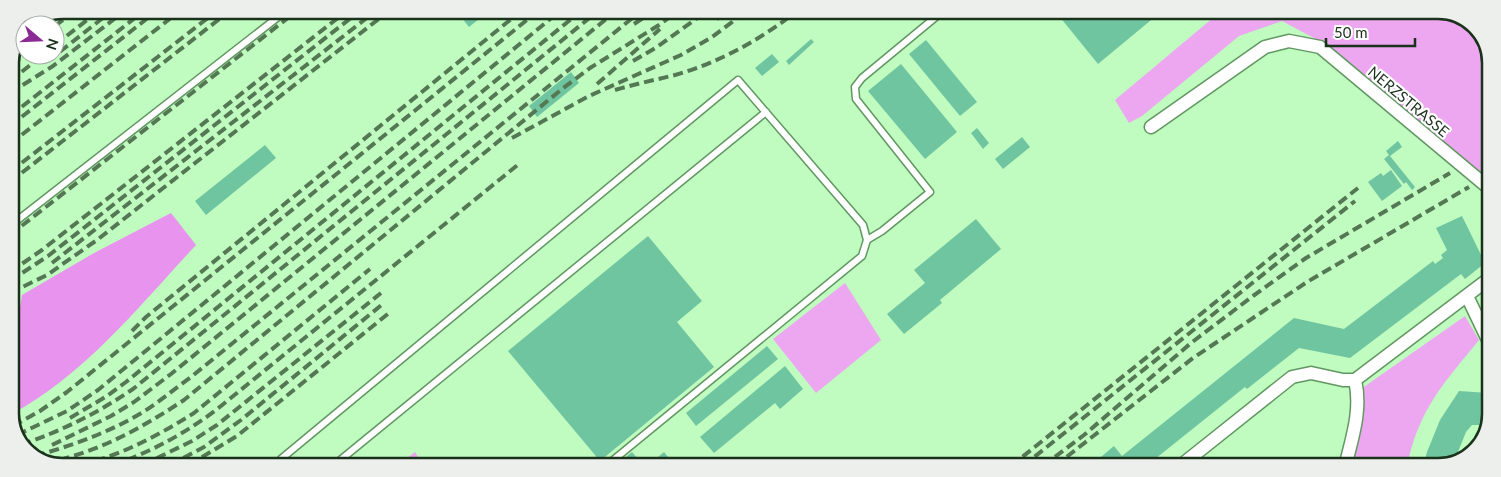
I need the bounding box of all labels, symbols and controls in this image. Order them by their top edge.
north arrow [15,15,65,65]
scale bar [1326,15,1415,47]
text: 50 m [1334,23,1368,41]
text: N [43,37,63,52]
street label: NERZSTRASSE [1365,62,1453,140]

